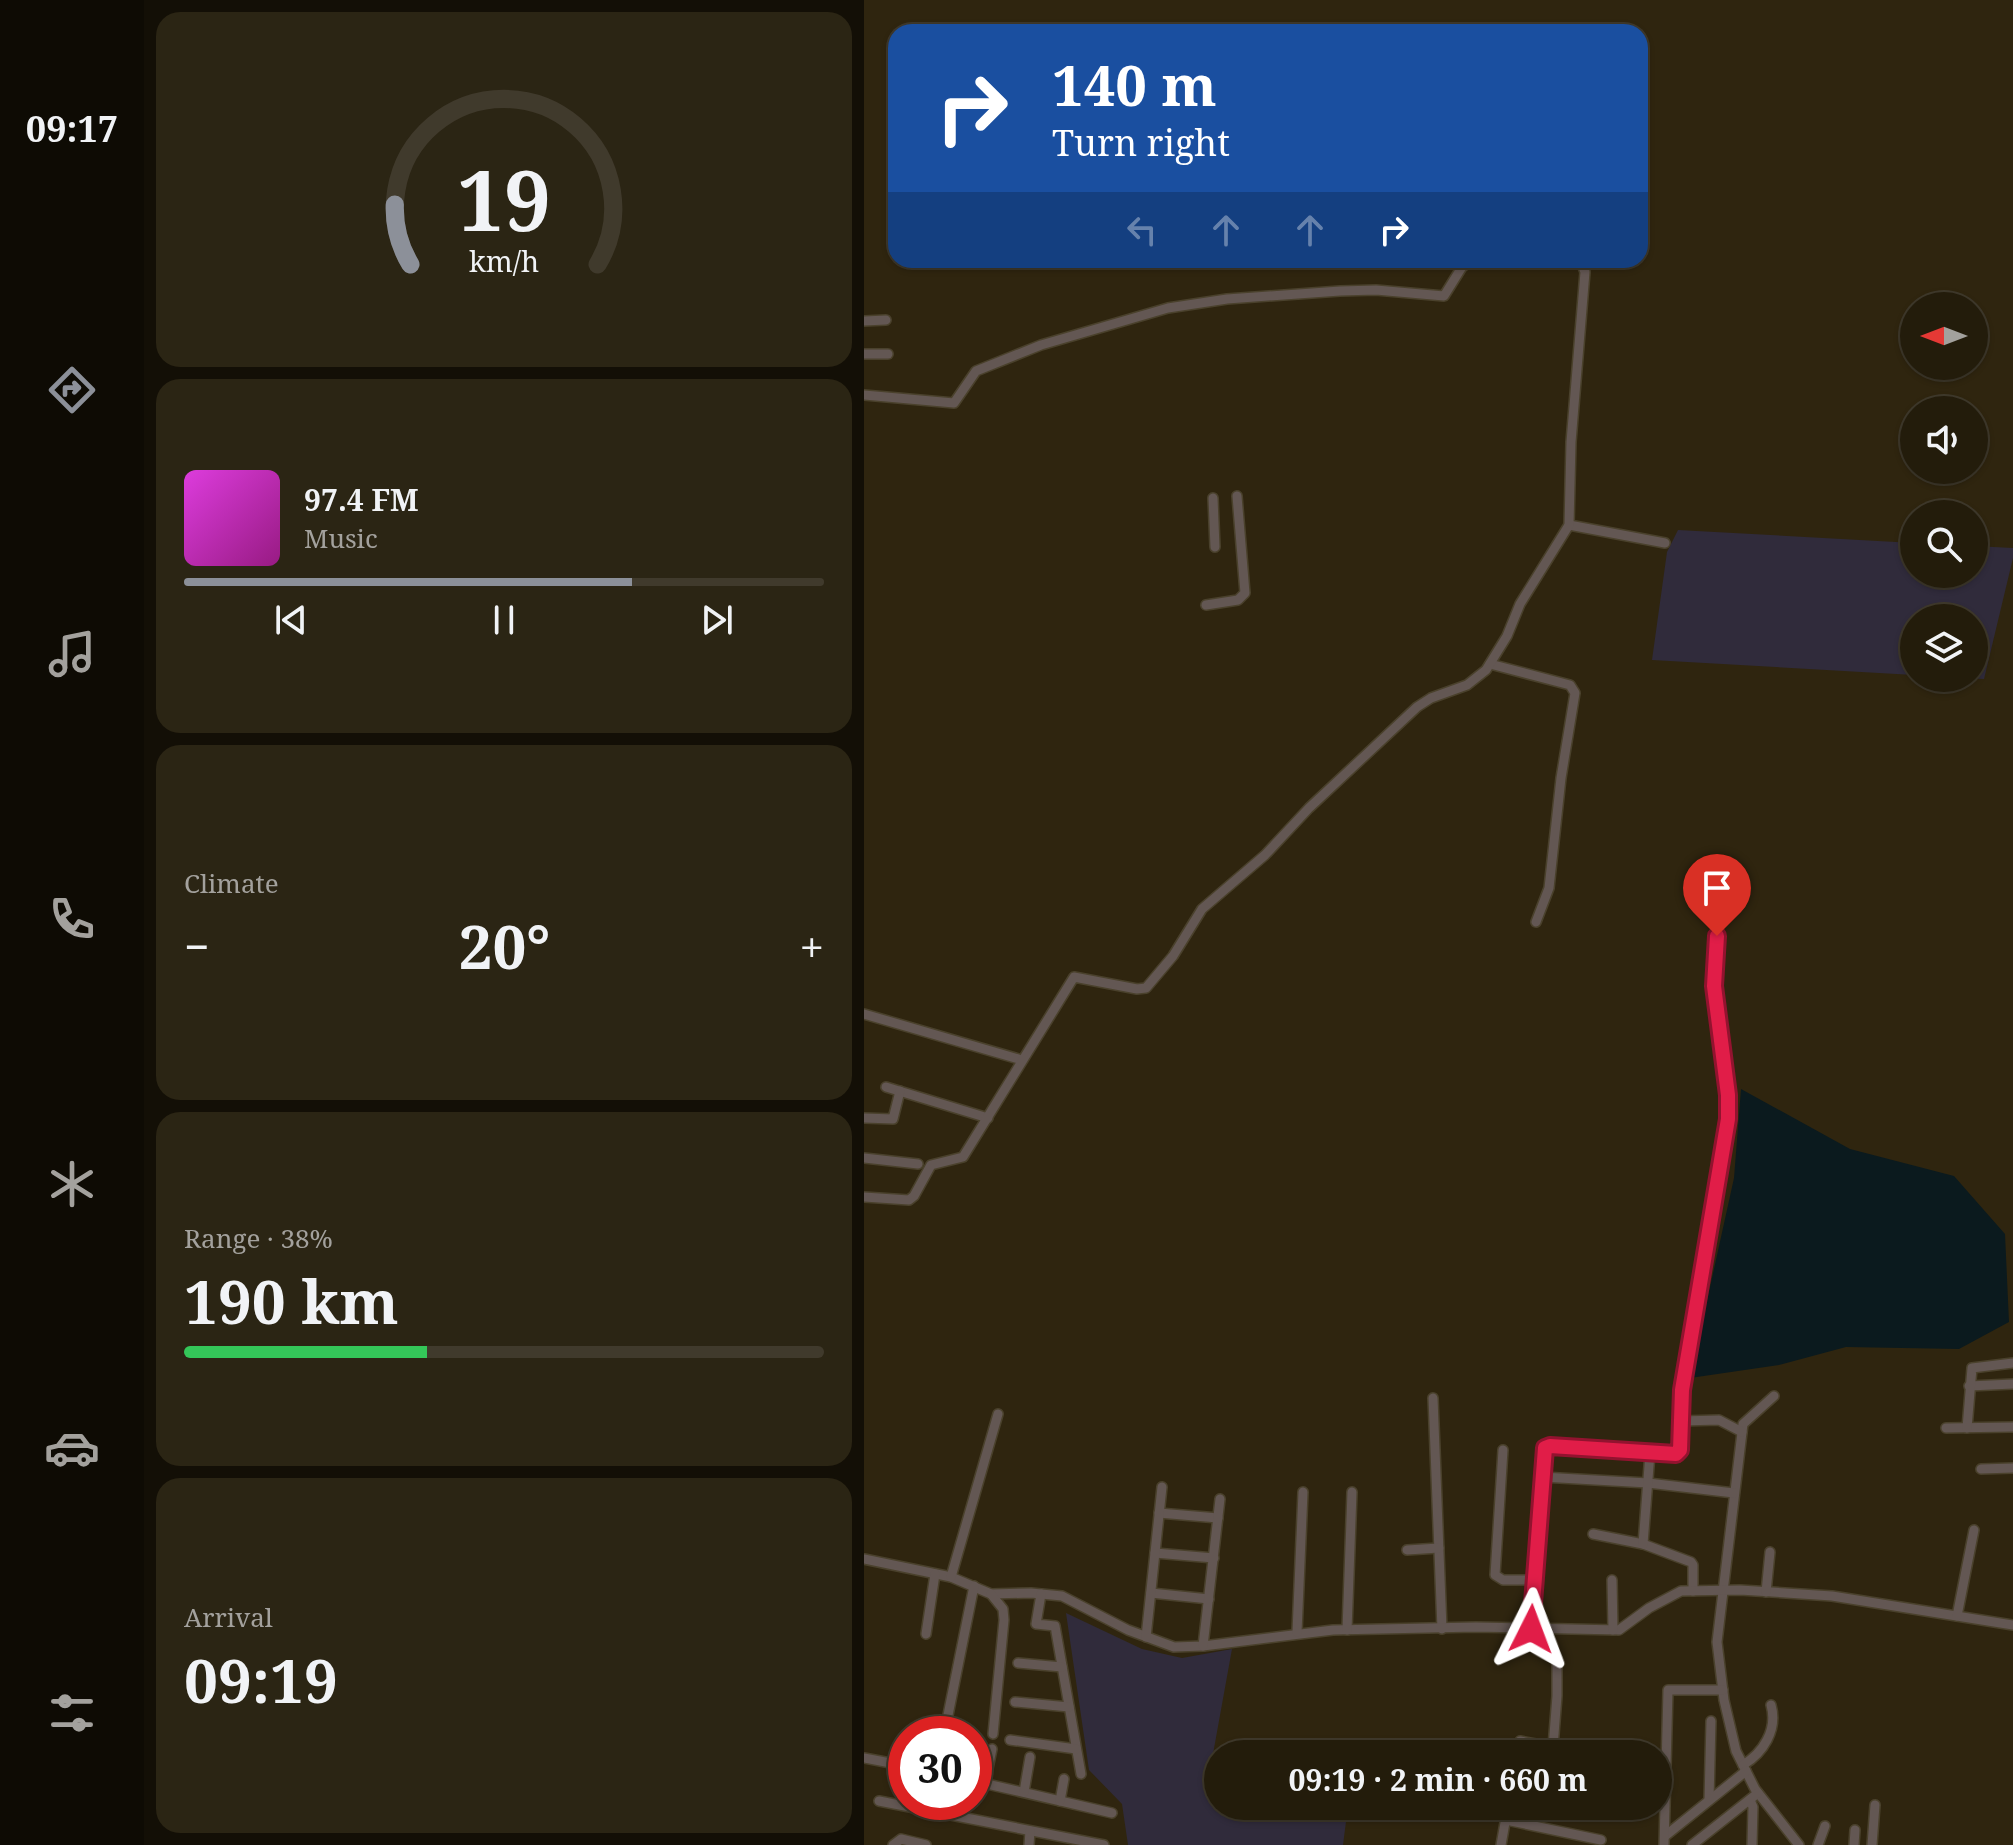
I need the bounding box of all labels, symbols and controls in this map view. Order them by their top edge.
text: 140 m [1052,46,1217,122]
icon: right [920,56,1024,160]
text: 09:17 [26,104,118,153]
text: Turn right [1052,118,1230,167]
text: 19 [457,142,551,255]
icon: left [1120,208,1164,252]
icon: ahead [1204,208,1248,252]
icon: ahead [1288,208,1332,252]
icon: right [1372,208,1416,252]
text: km/h [469,241,539,280]
north arrow [1900,292,1988,380]
map controls [1900,292,1988,692]
icon: directions [44,362,100,418]
button: sound [1900,396,1988,484]
text: 97.4 FM [304,479,419,520]
button: search [1900,500,1988,588]
text: Music [304,520,378,556]
icon: previous [269,598,313,642]
icon: pause [482,598,526,642]
icon: next [695,598,739,642]
button: layers [1900,604,1988,692]
icon: music [44,626,100,682]
pin [1683,854,1751,936]
text: Climate [184,865,279,901]
icon: arrive [1695,866,1739,910]
icon: phone [44,891,100,947]
text: 20° [459,905,550,987]
text: − [184,916,209,976]
text: + [799,916,824,976]
icon: climate [44,1156,100,1212]
text: Range · 38% [184,1220,333,1256]
text: 190 km [184,1260,399,1342]
icon: car [44,1420,100,1476]
position arrow [1489,1587,1573,1671]
text: Arrival [184,1599,273,1635]
text: 09:19 [184,1639,338,1721]
icon: filters [44,1685,100,1741]
speed limit sign: 30 [888,1716,992,1820]
text: 09:19 · 2 min · 660 m [1289,1759,1587,1800]

